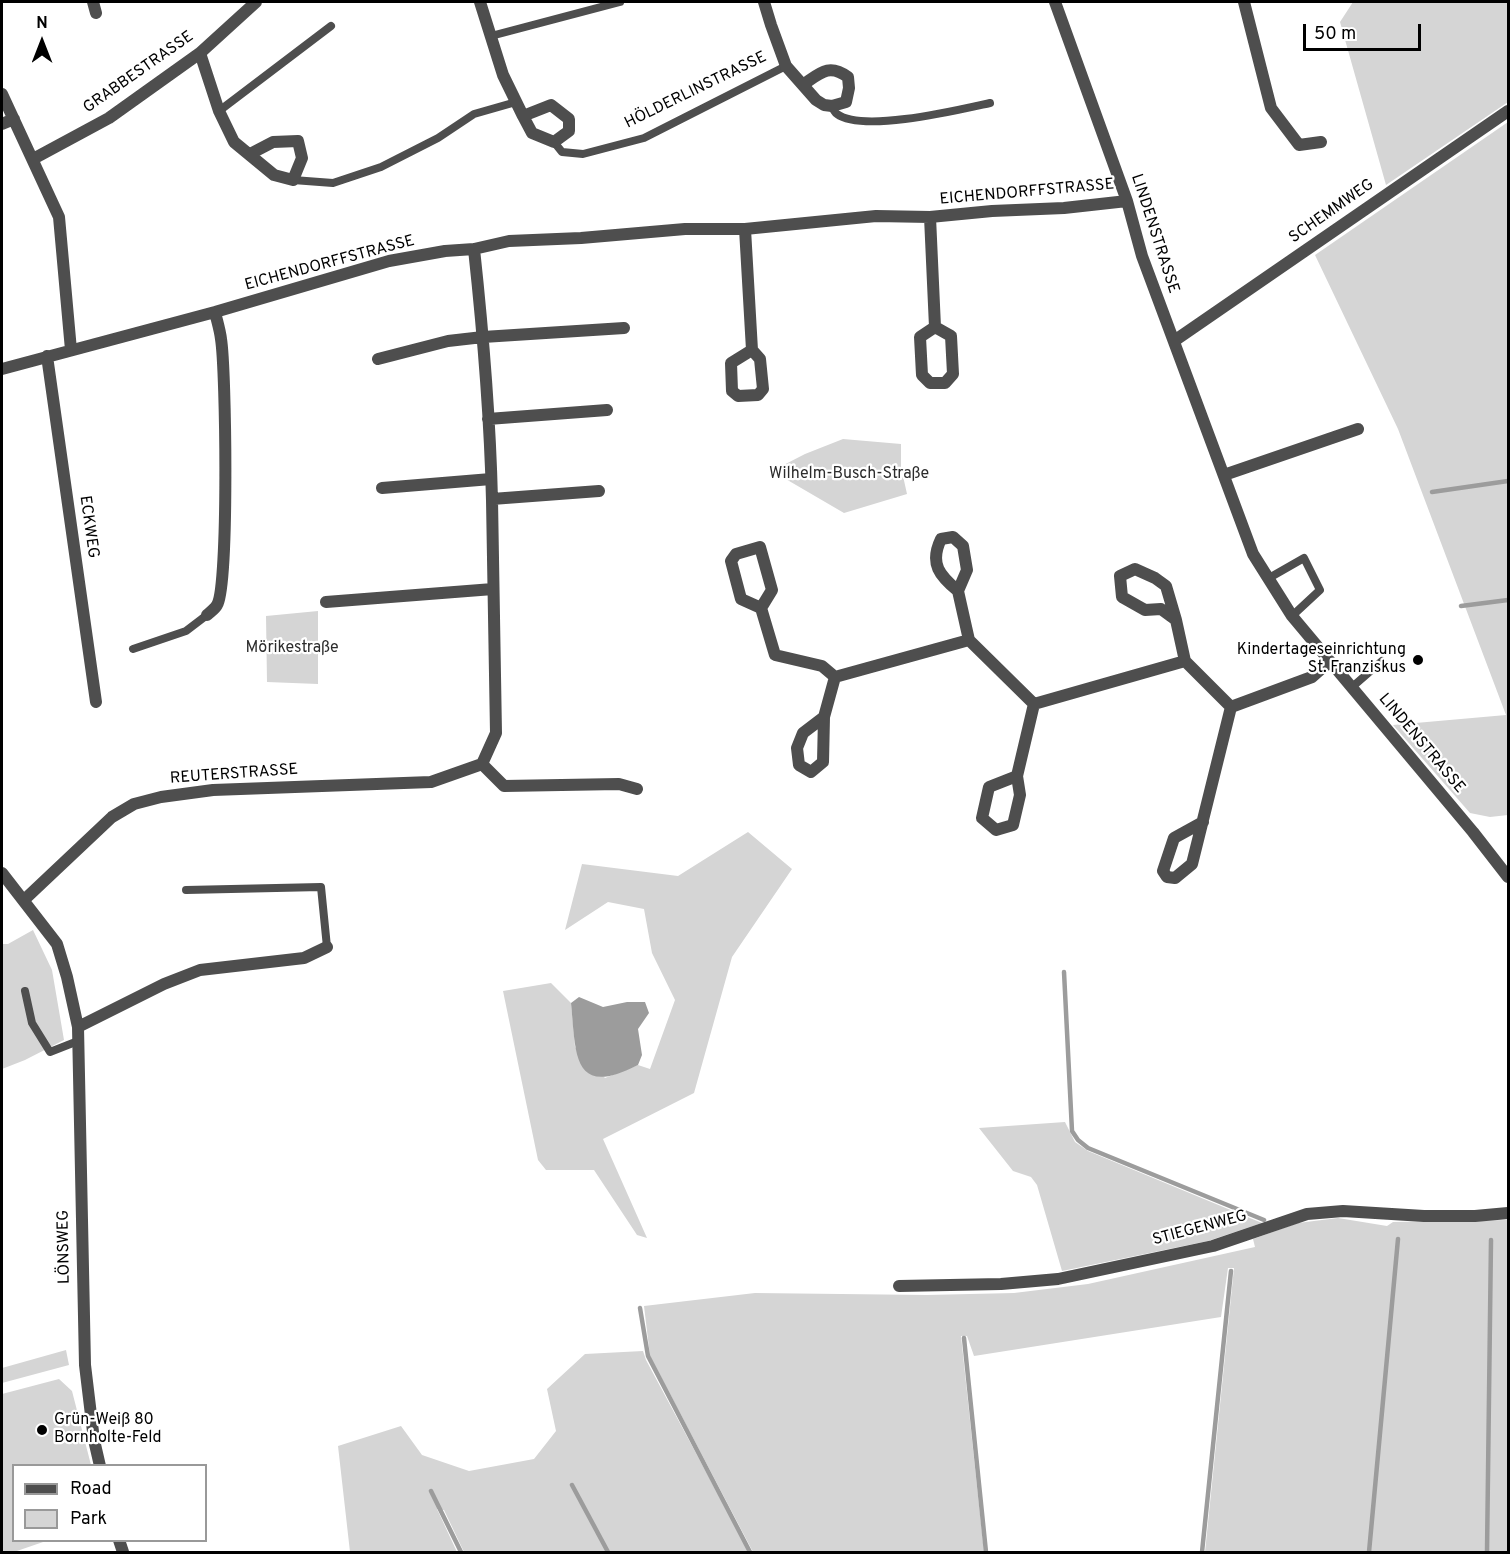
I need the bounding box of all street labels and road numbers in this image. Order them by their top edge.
street label: GRABBESTRASSE [80,28,198,118]
street label: HÖLDERLINSTRASSE [622,48,770,134]
street label: LINDENSTRASSE [1126,172,1182,296]
street label: EICHENDORFFSTRASSE [939,176,1115,210]
street label: SCHEMMWEG [1286,176,1378,248]
street label: EICHENDORFFSTRASSE [243,232,417,296]
street label: ECKWEG [74,494,102,560]
street label: LINDENSTRASSE [1374,690,1468,798]
street label: REUTERSTRASSE [169,761,299,789]
street label: STIEGENWEG [1151,1207,1249,1251]
street label: LÖNSWEG [55,1210,75,1284]

